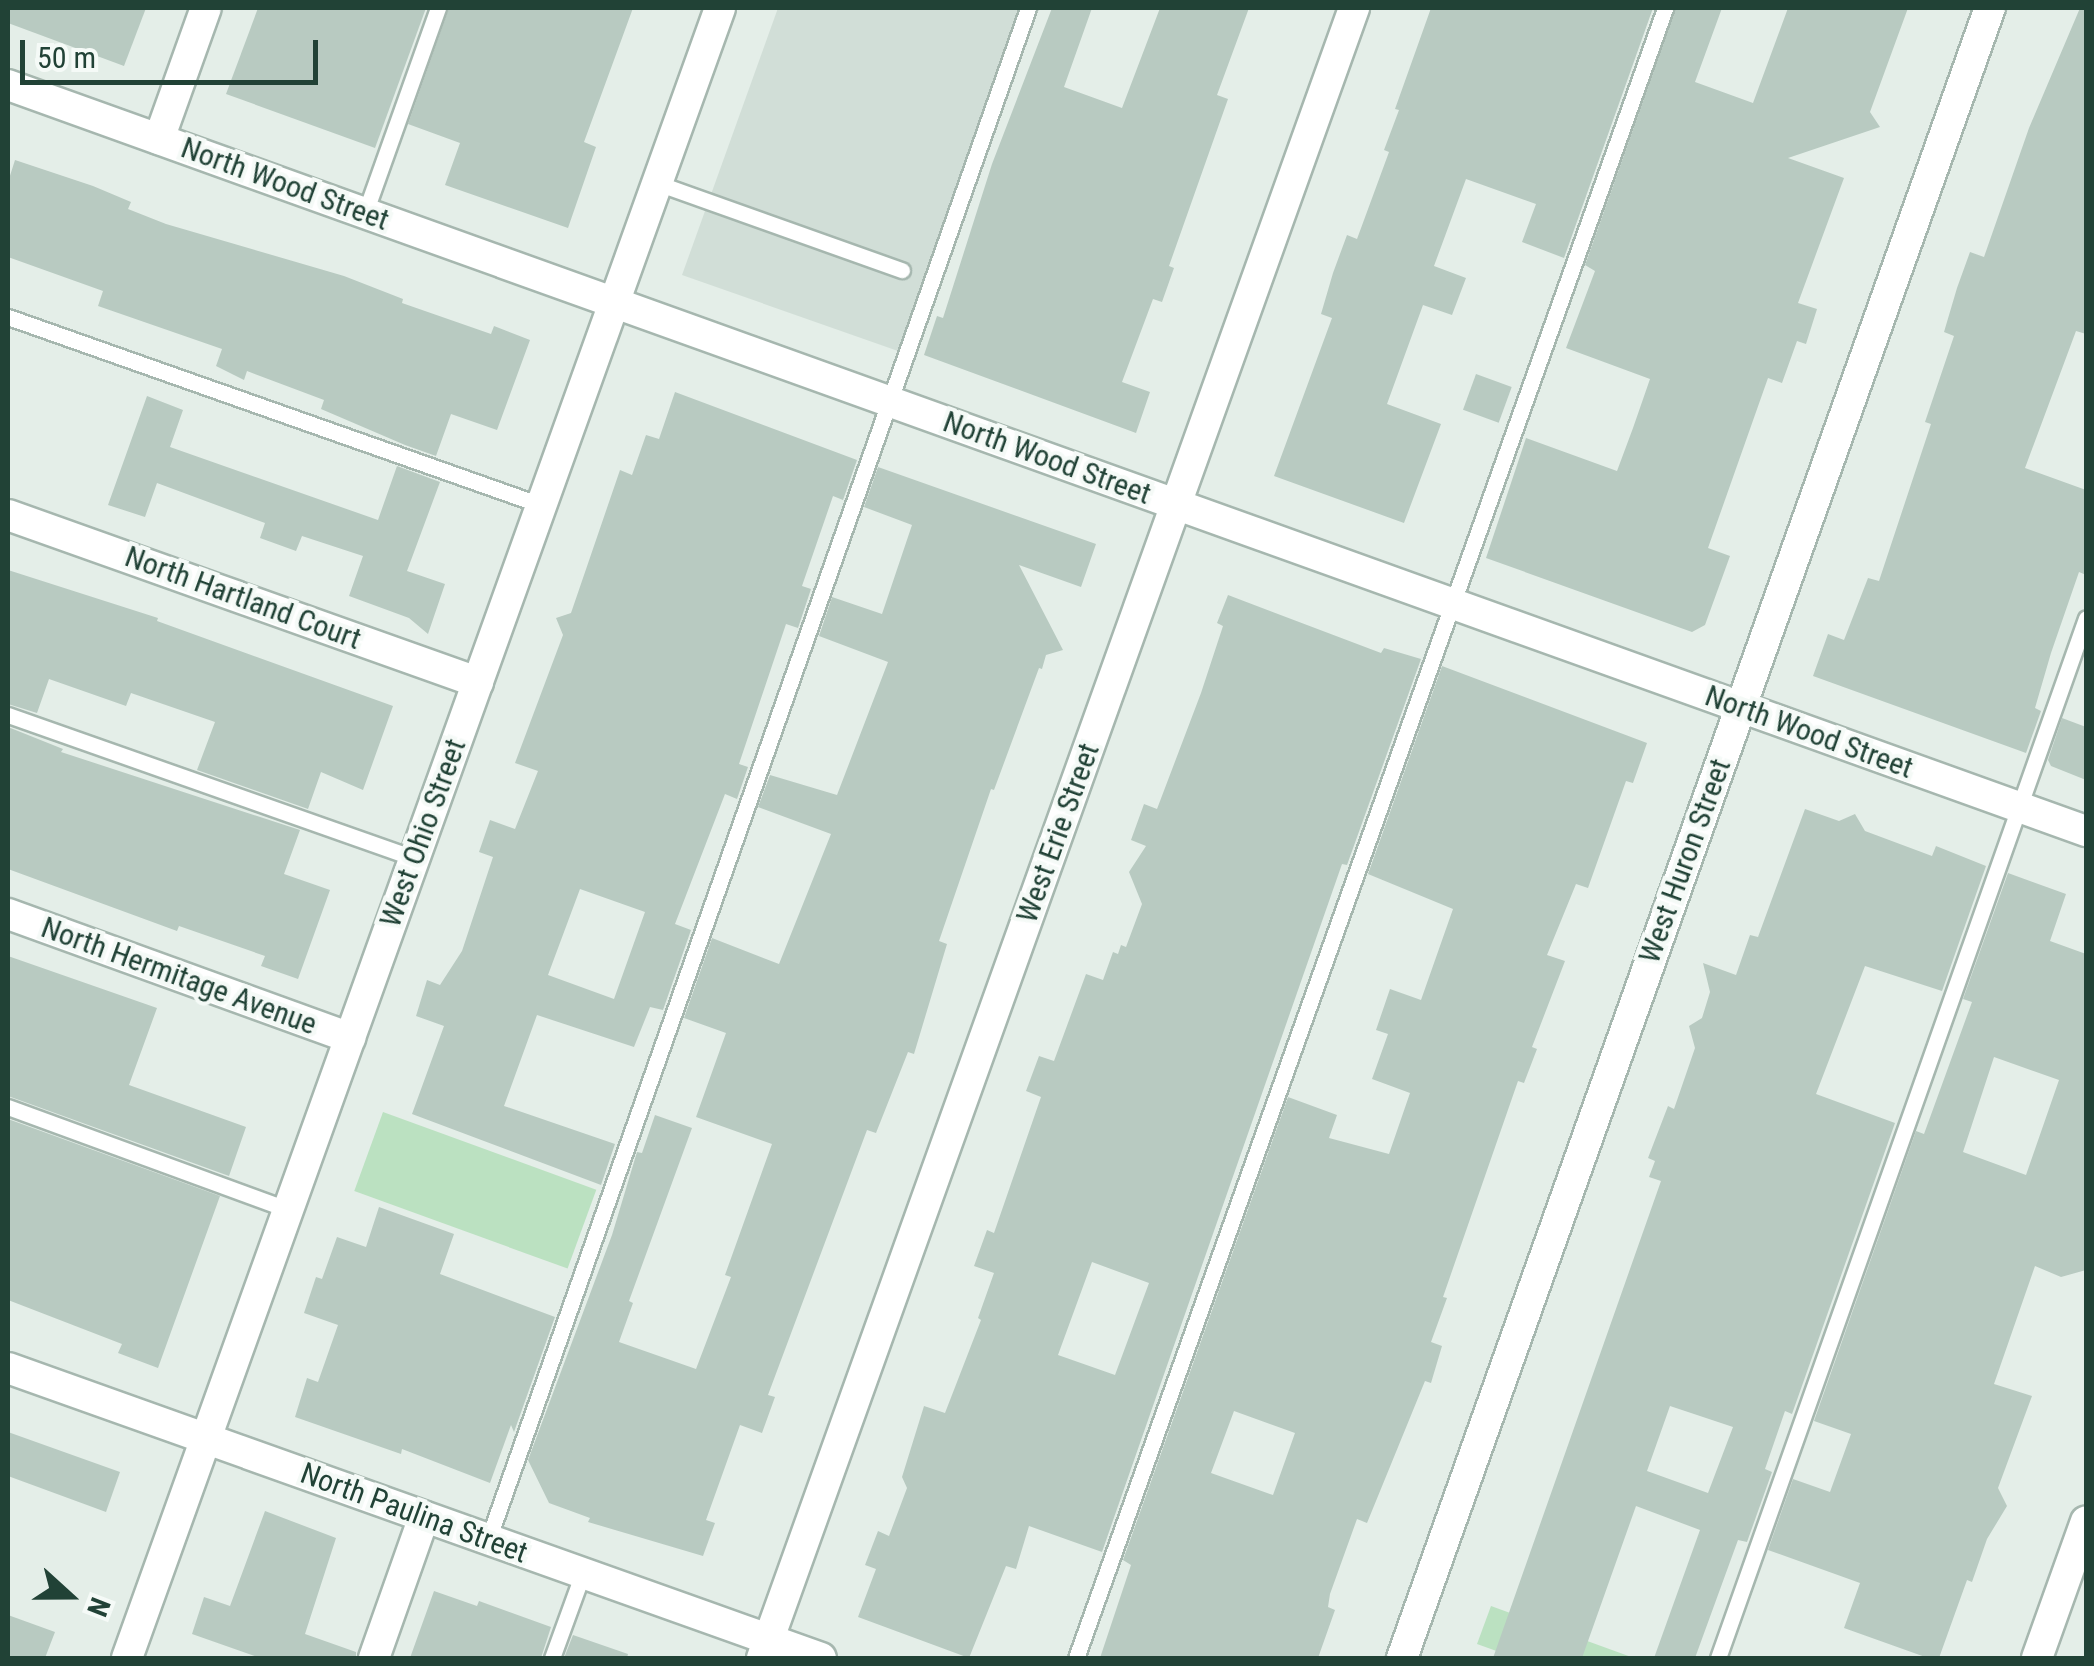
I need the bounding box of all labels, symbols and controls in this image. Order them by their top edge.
scale bar [25,20,322,82]
text: 50 m [37,40,96,75]
street label: North Wood Street [176,130,394,238]
street label: North Wood Street [938,404,1156,512]
street label: North Hartland Court [120,539,366,657]
street label: North Wood Street [1700,678,1918,786]
street label: West Ohio Street [372,734,474,932]
street label: West Erie Street [1009,738,1107,928]
street label: West Huron Street [1631,754,1739,968]
street label: North Hermitage Avenue [36,909,322,1043]
street label: North Paulina Street [296,1455,532,1571]
north arrow [20,1546,120,1646]
text: N [80,1593,117,1621]

